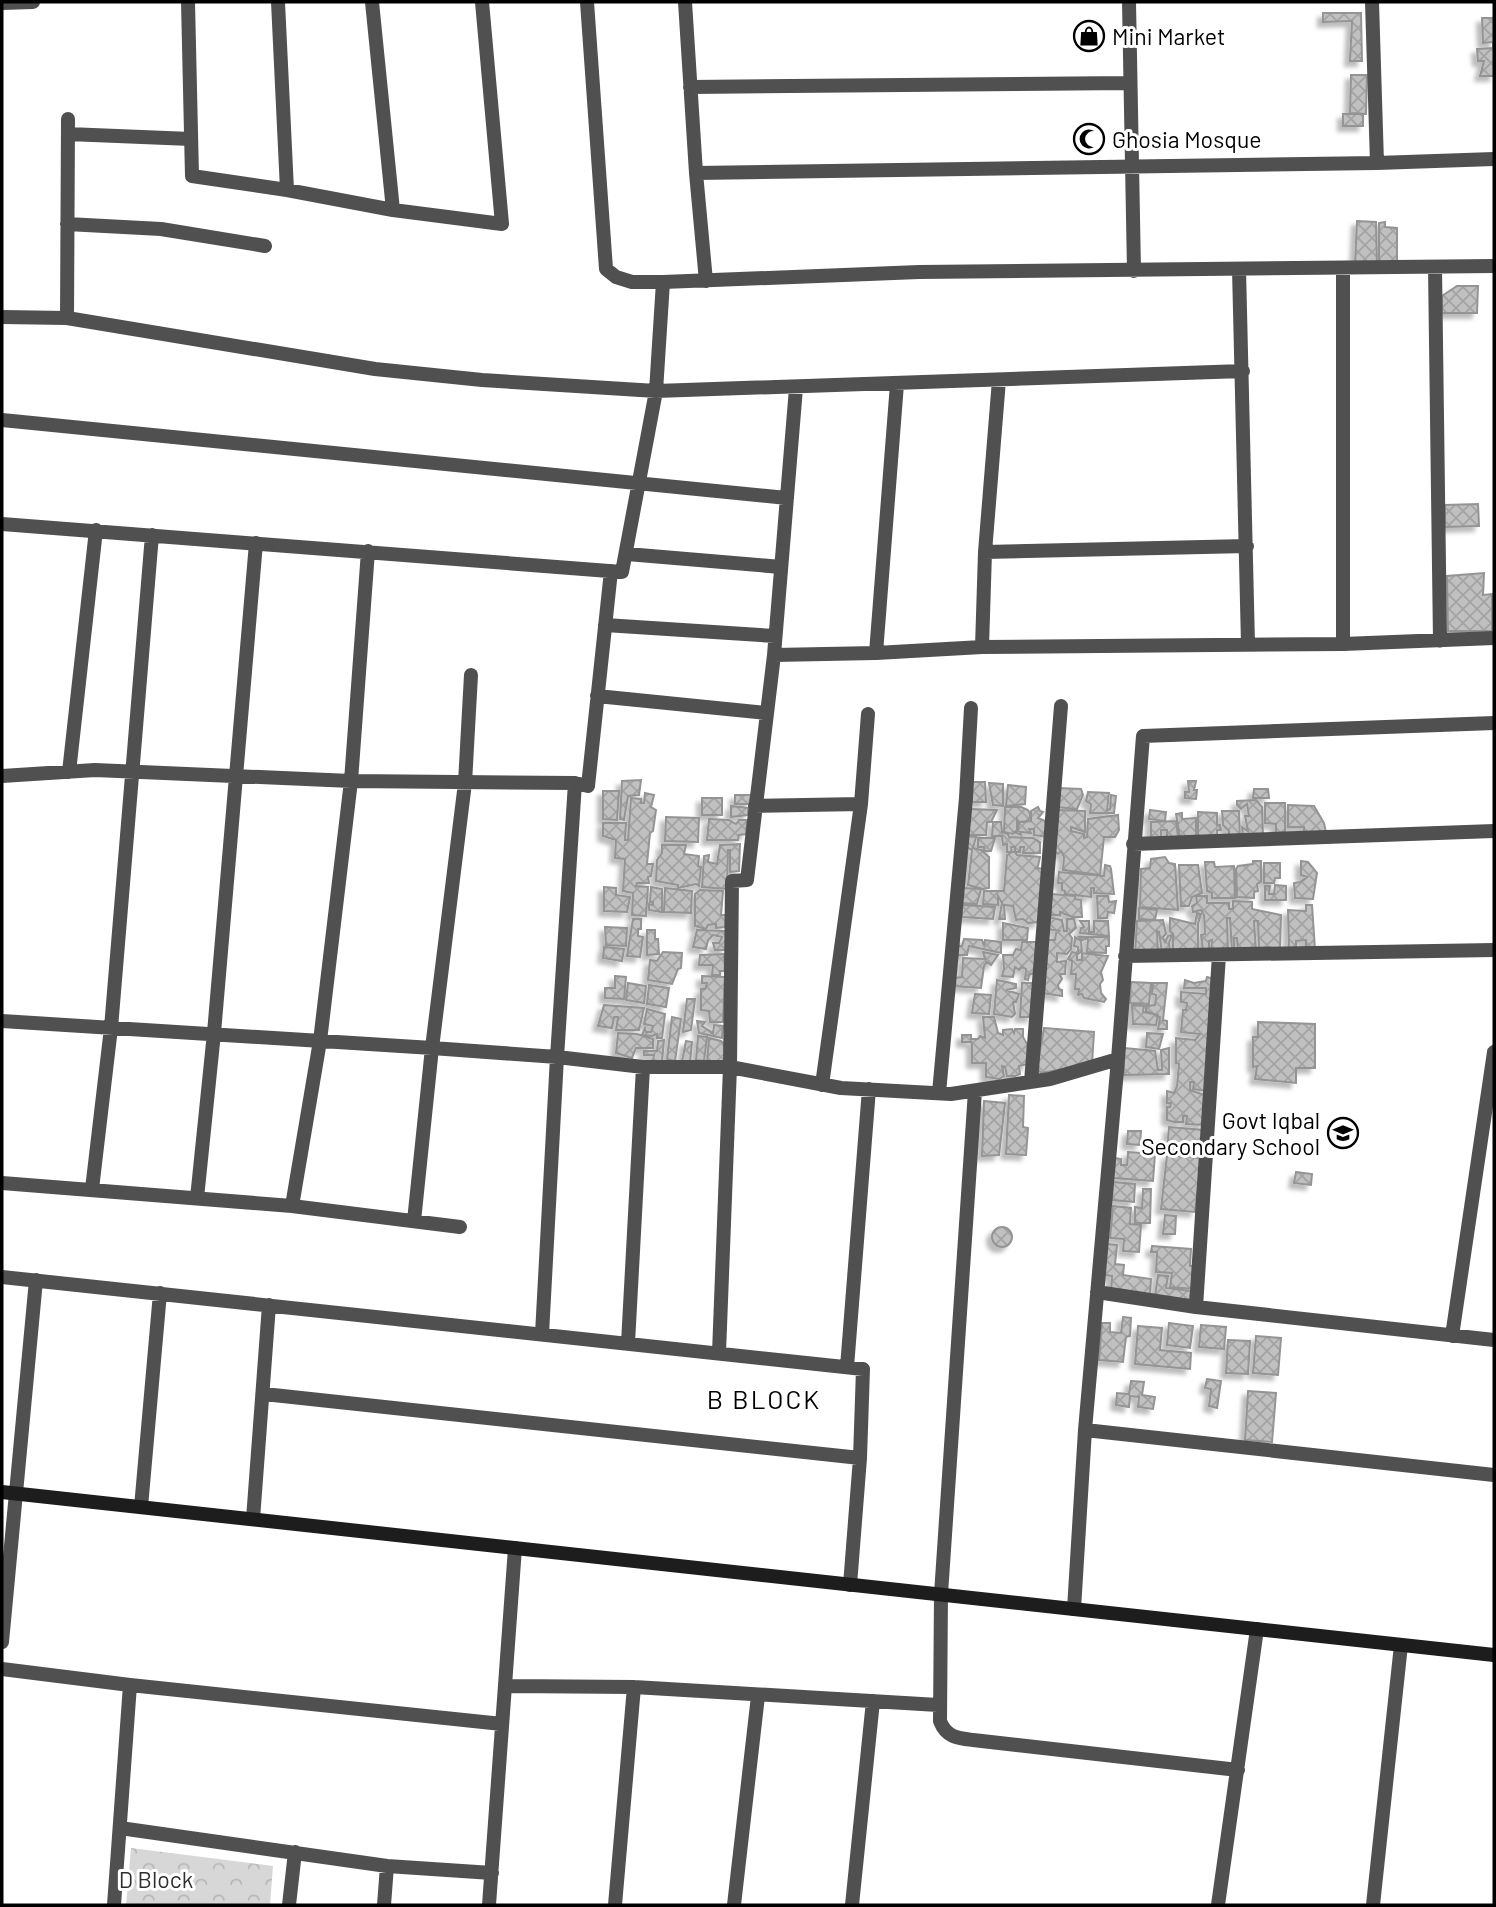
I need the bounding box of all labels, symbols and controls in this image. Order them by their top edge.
shop icon: Mini Market [1072,19,1106,53]
place label: Mini Market [1112,22,1225,50]
mosque icon: Ghosia Mosque [1072,122,1106,156]
place label: Ghosia Mosque [1112,125,1261,153]
place label: Govt Iqbal Secondary School [1141,1106,1320,1160]
school or university icon: Govt Iqbal Secondary School [1326,1116,1360,1150]
district label: B BLOCK [707,1383,821,1414]
park label: D Block [119,1865,193,1893]

